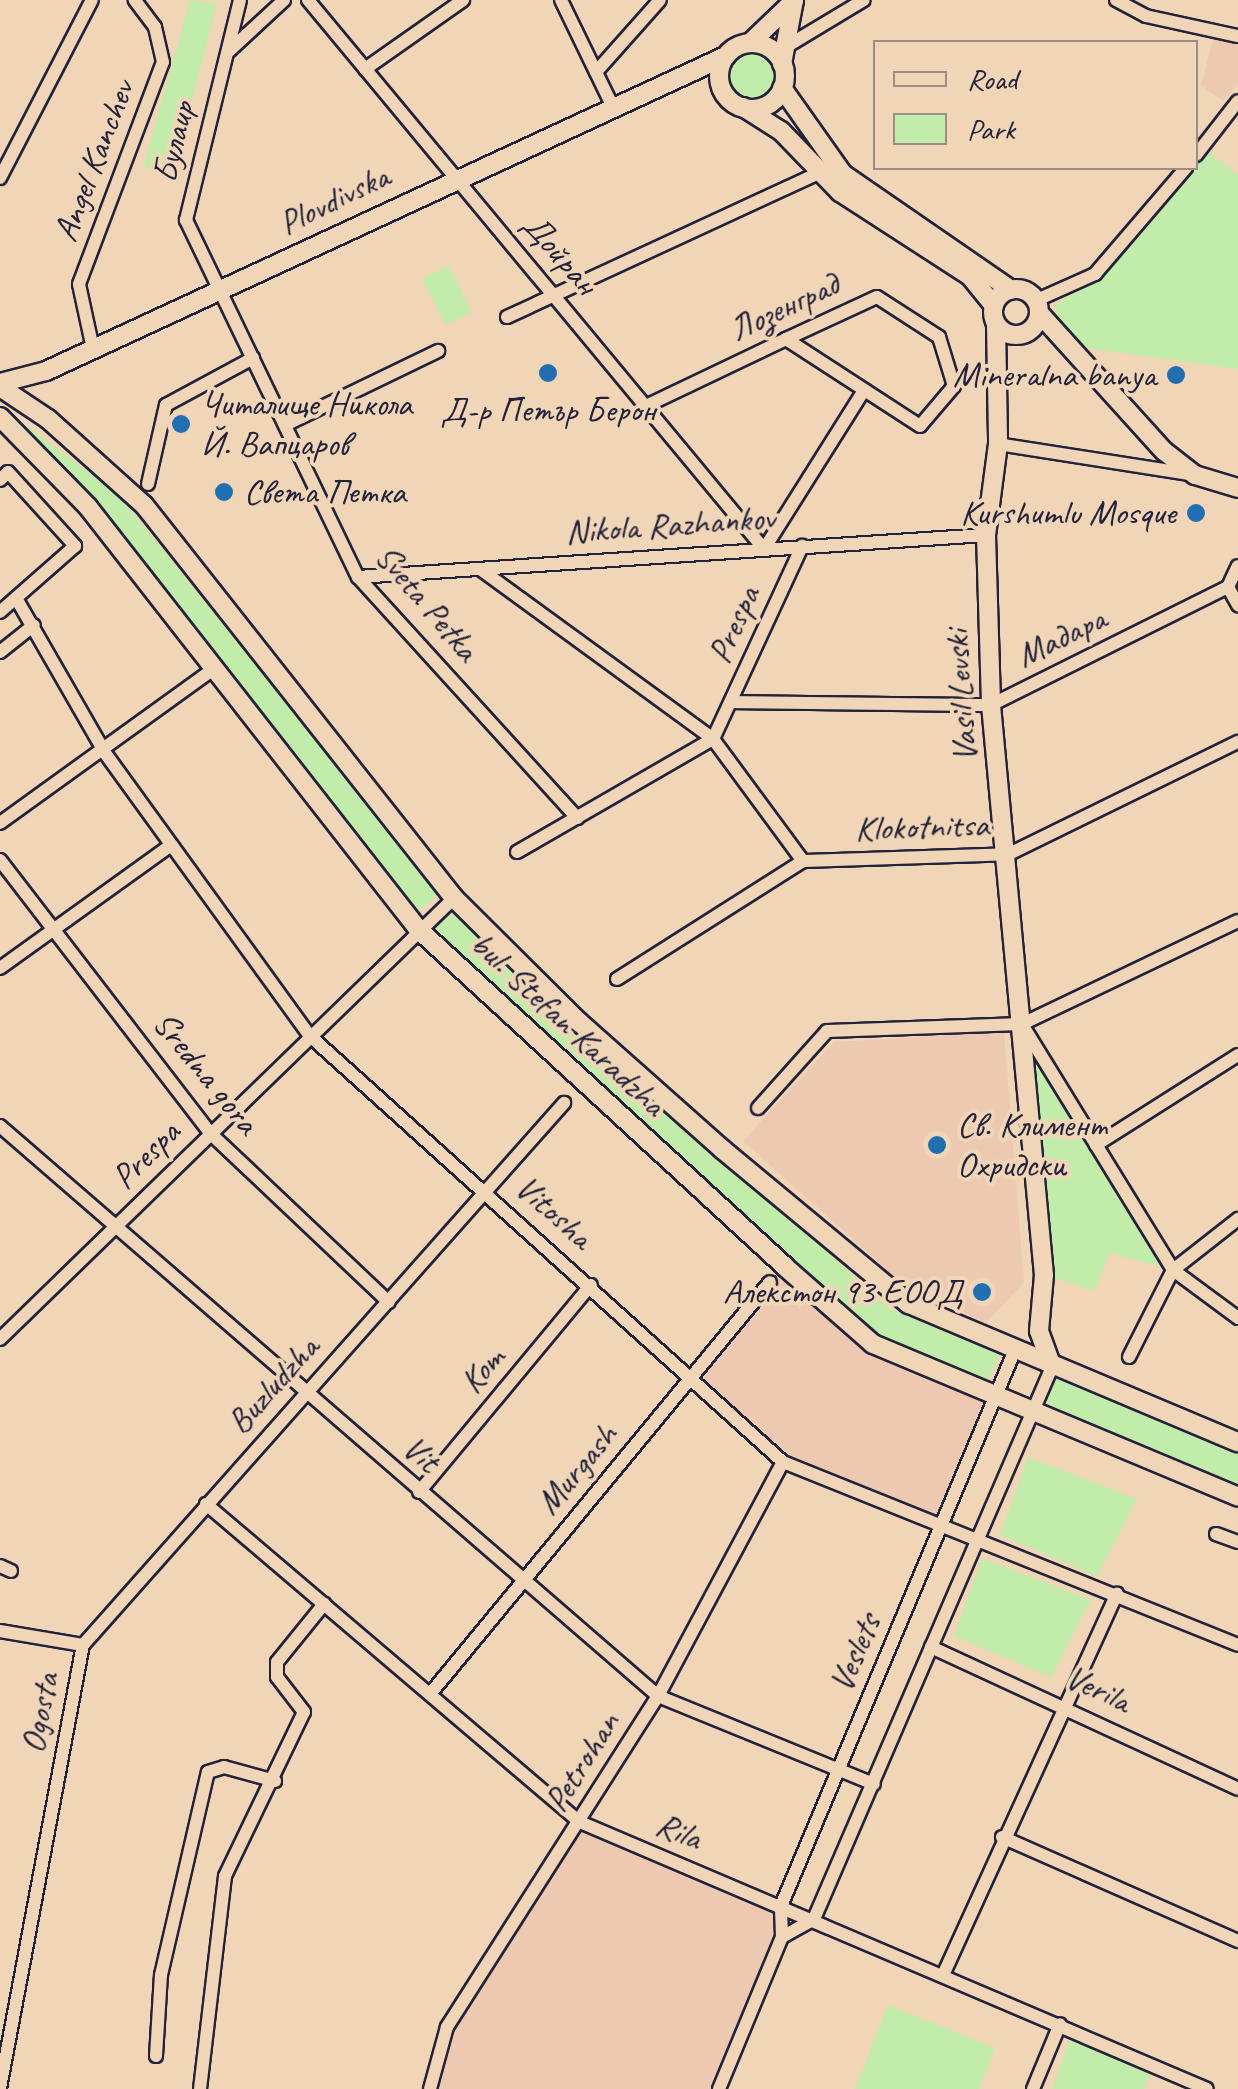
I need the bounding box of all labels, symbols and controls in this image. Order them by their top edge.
legend [873,40,1198,170]
text: Road [967,60,1017,98]
street label: Angel Kanchev [44,74,144,248]
street label: Булаир [144,97,204,187]
text: Park [967,110,1015,148]
street label: Plovdivska [272,155,396,245]
street label: Дойран [513,205,607,303]
street label: Лозенград [723,263,845,351]
place label: Mineralna banya [953,354,1156,396]
marker: Д-р Петър Берон [537,362,559,384]
marker: Mineralna banya [1165,364,1187,386]
place label: Читалище Никола Й. Вапцаров [201,383,409,465]
place label: Д-р Петър Берон [443,389,653,431]
marker: Читалище Никола Й. Вапцаров [170,413,192,435]
place label: Света Петка [244,471,403,513]
marker: Света Петка [213,481,235,503]
place label: Kurshumlu Mosque [960,492,1176,534]
street label: Nikola Razhankov [564,497,776,553]
marker: Kurshumlu Mosque [1185,502,1207,524]
street label: Sveta Petka [367,537,487,669]
street label: Prespa [699,580,769,670]
street label: Мадара [1009,597,1113,677]
street label: Vasil Levski [935,628,987,764]
street label: Klokotnitsa [854,804,990,850]
street label: bul. Stefan Karadzha [462,923,674,1125]
street label: Sredna gora [144,1004,268,1142]
place label: Св. Климент Охридски [957,1104,1106,1186]
street label: Prespa [103,1112,189,1198]
marker: Св. Климент Охридски [926,1134,948,1156]
street label: Vitosha [507,1166,601,1258]
place label: Алекстон 93 ЕООД [723,1271,962,1313]
marker: Алекстон 93 ЕООД [971,1281,993,1303]
street label: Buzludzha [218,1327,328,1443]
street label: Kom [451,1338,513,1402]
street label: Murgash [527,1415,627,1523]
street label: Vit [394,1427,448,1481]
street label: Veslets [820,1608,890,1698]
street label: Verila [1059,1656,1137,1722]
street label: Ogosta [12,1670,68,1756]
street label: Petrohan [535,1704,629,1820]
street label: Rila [650,1803,708,1859]

